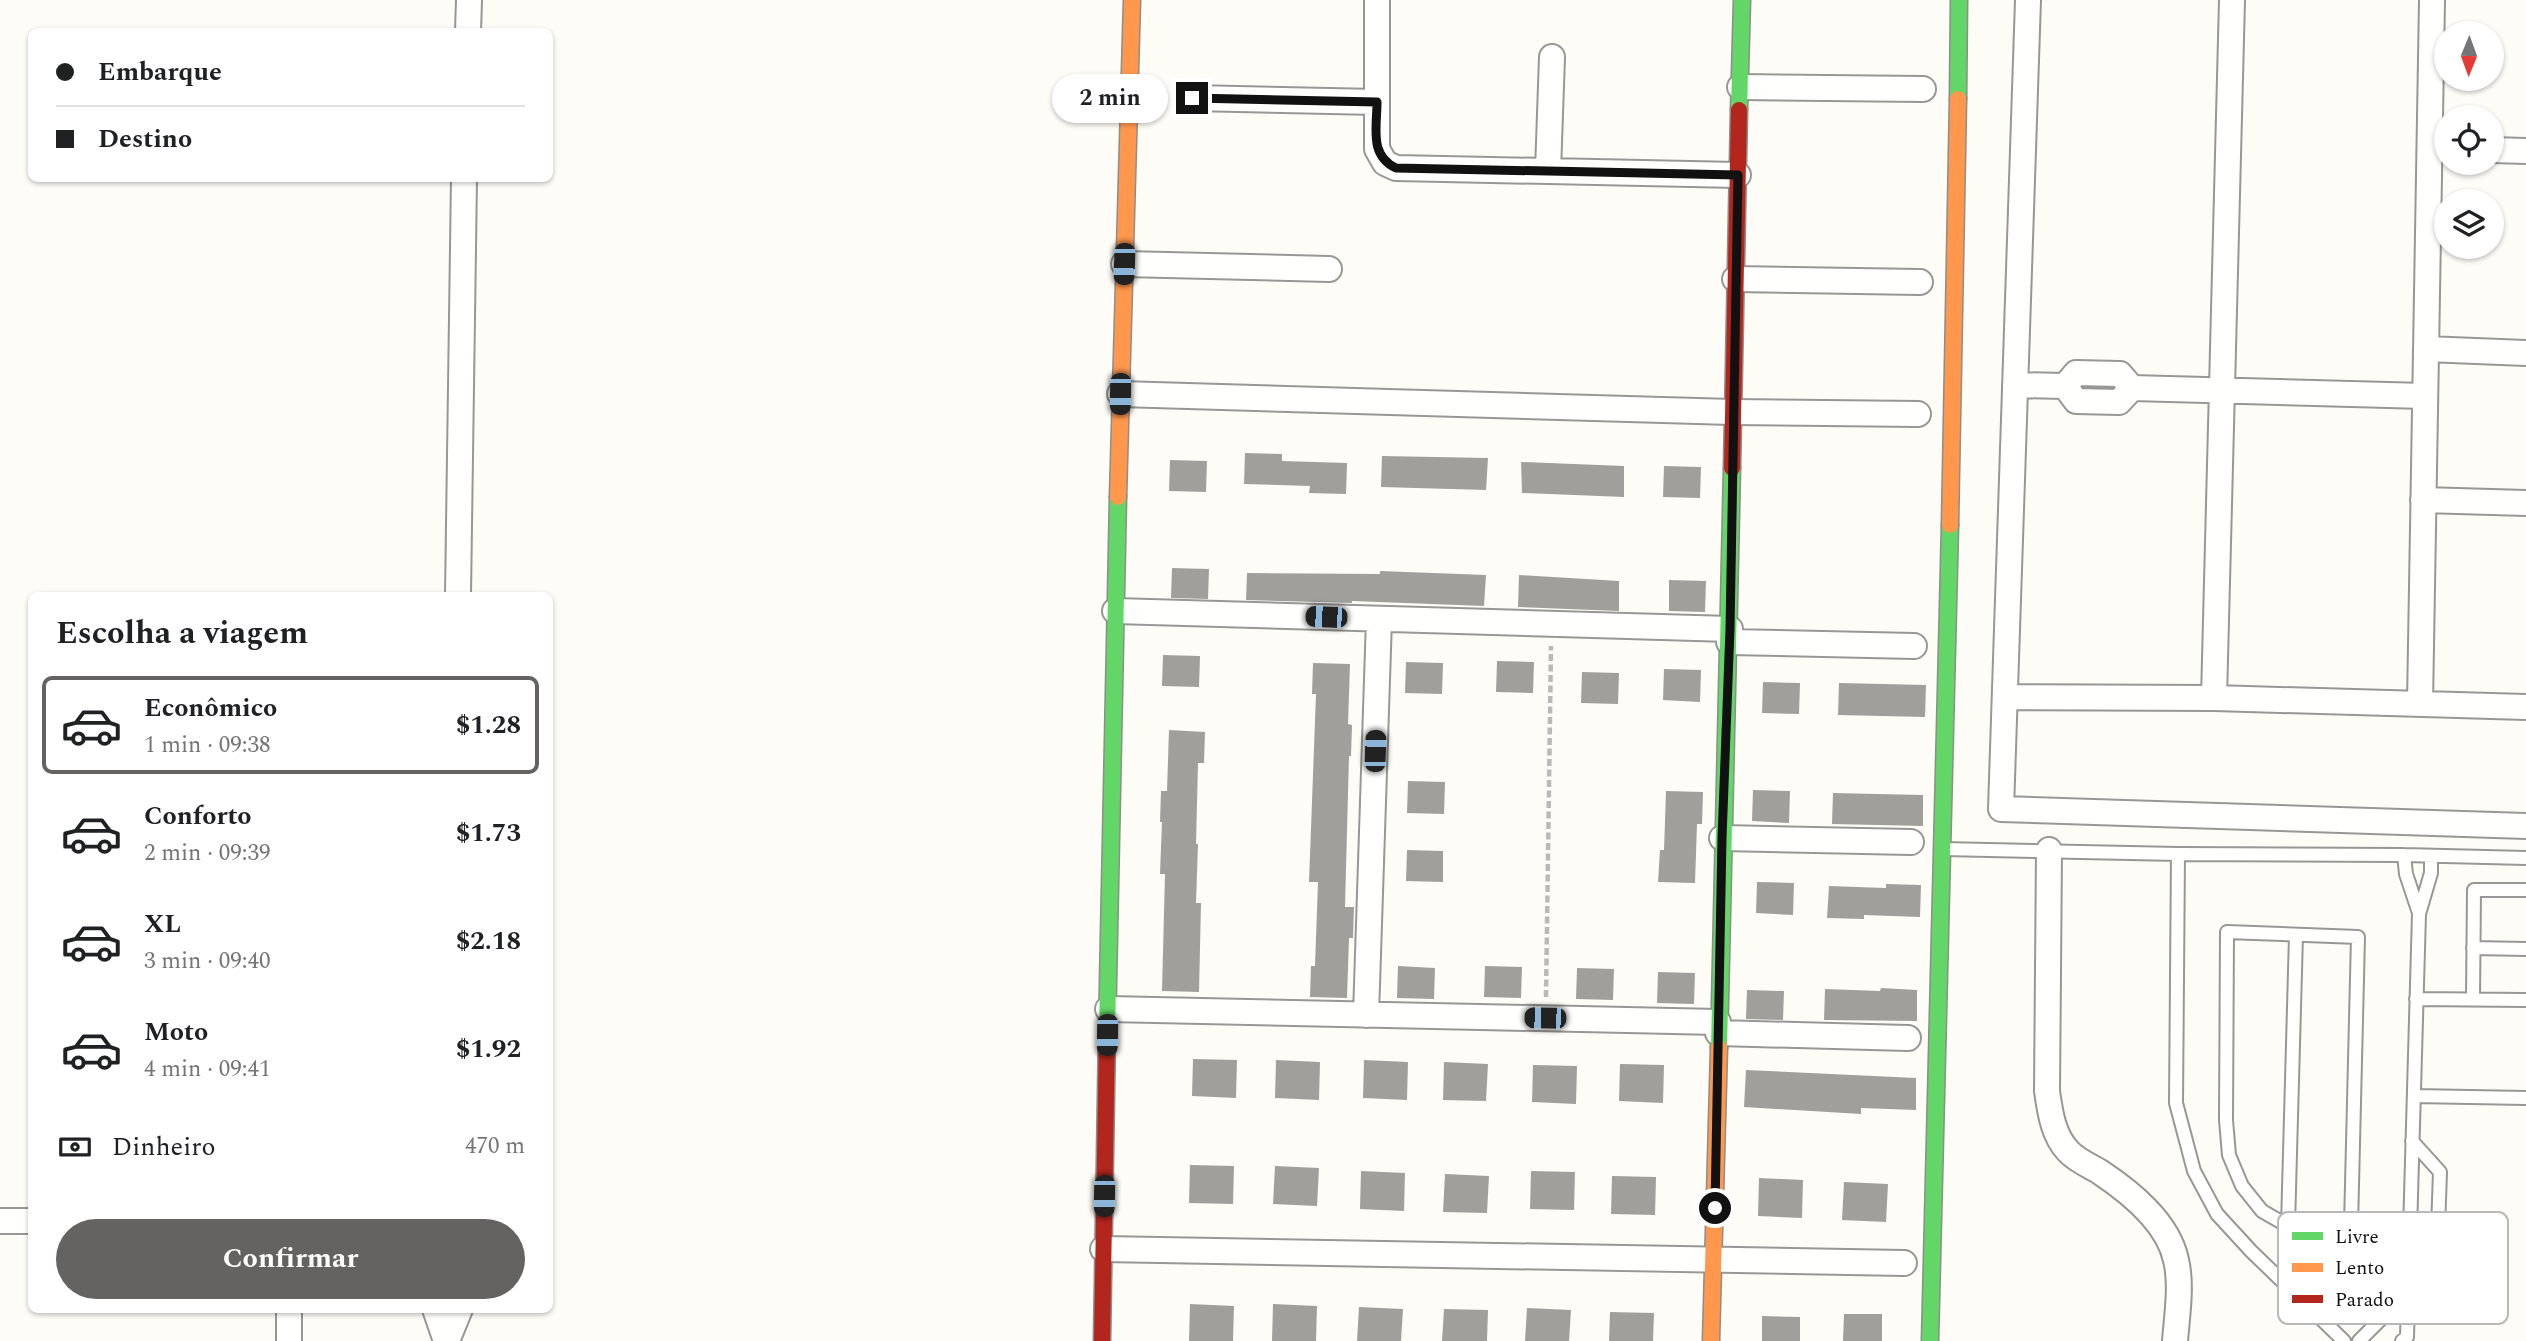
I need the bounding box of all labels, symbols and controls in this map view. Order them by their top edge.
north arrow [2434,21,2504,91]
map controls [2434,21,2504,259]
text: Embarque [98,52,222,92]
callout: 2 min [1052,74,1168,122]
text: 2 min [1079,81,1141,116]
route end [1176,82,1208,114]
button: locate [2434,105,2504,175]
text: Destino [98,119,192,159]
button: layers [2434,189,2504,259]
car [1113,243,1136,285]
car [1110,373,1131,415]
car [1305,606,1348,628]
text: Escolha a viagem [56,609,308,658]
text: Econômico [144,688,277,728]
icon: car [60,694,123,757]
text: $1.28 [456,705,521,745]
text: 1 min · 09:38 [144,728,271,763]
car [1364,730,1387,772]
text: Conforto [144,796,252,836]
icon: car [60,802,123,865]
text: $1.73 [456,813,521,853]
text: 2 min · 09:39 [144,836,271,871]
text: XL [144,904,181,944]
icon: car [60,910,123,973]
text: $2.18 [456,921,521,961]
text: 3 min · 09:40 [144,944,271,979]
car [1524,1007,1567,1029]
text: Moto [144,1012,208,1052]
car [1097,1014,1118,1056]
icon: car [60,1018,123,1081]
text: $1.92 [456,1029,521,1069]
text: 4 min · 09:41 [144,1052,271,1087]
text: Dinheiro [112,1127,216,1167]
icon: cash [56,1128,94,1166]
text: 470 m [465,1129,525,1164]
car [1094,1175,1115,1217]
route start [1699,1192,1731,1224]
legend [2278,1212,2508,1324]
button: Confirmar [56,1219,525,1299]
text: Livre [2335,1223,2379,1252]
text: Lento [2335,1254,2384,1283]
text: Parado [2335,1286,2394,1315]

